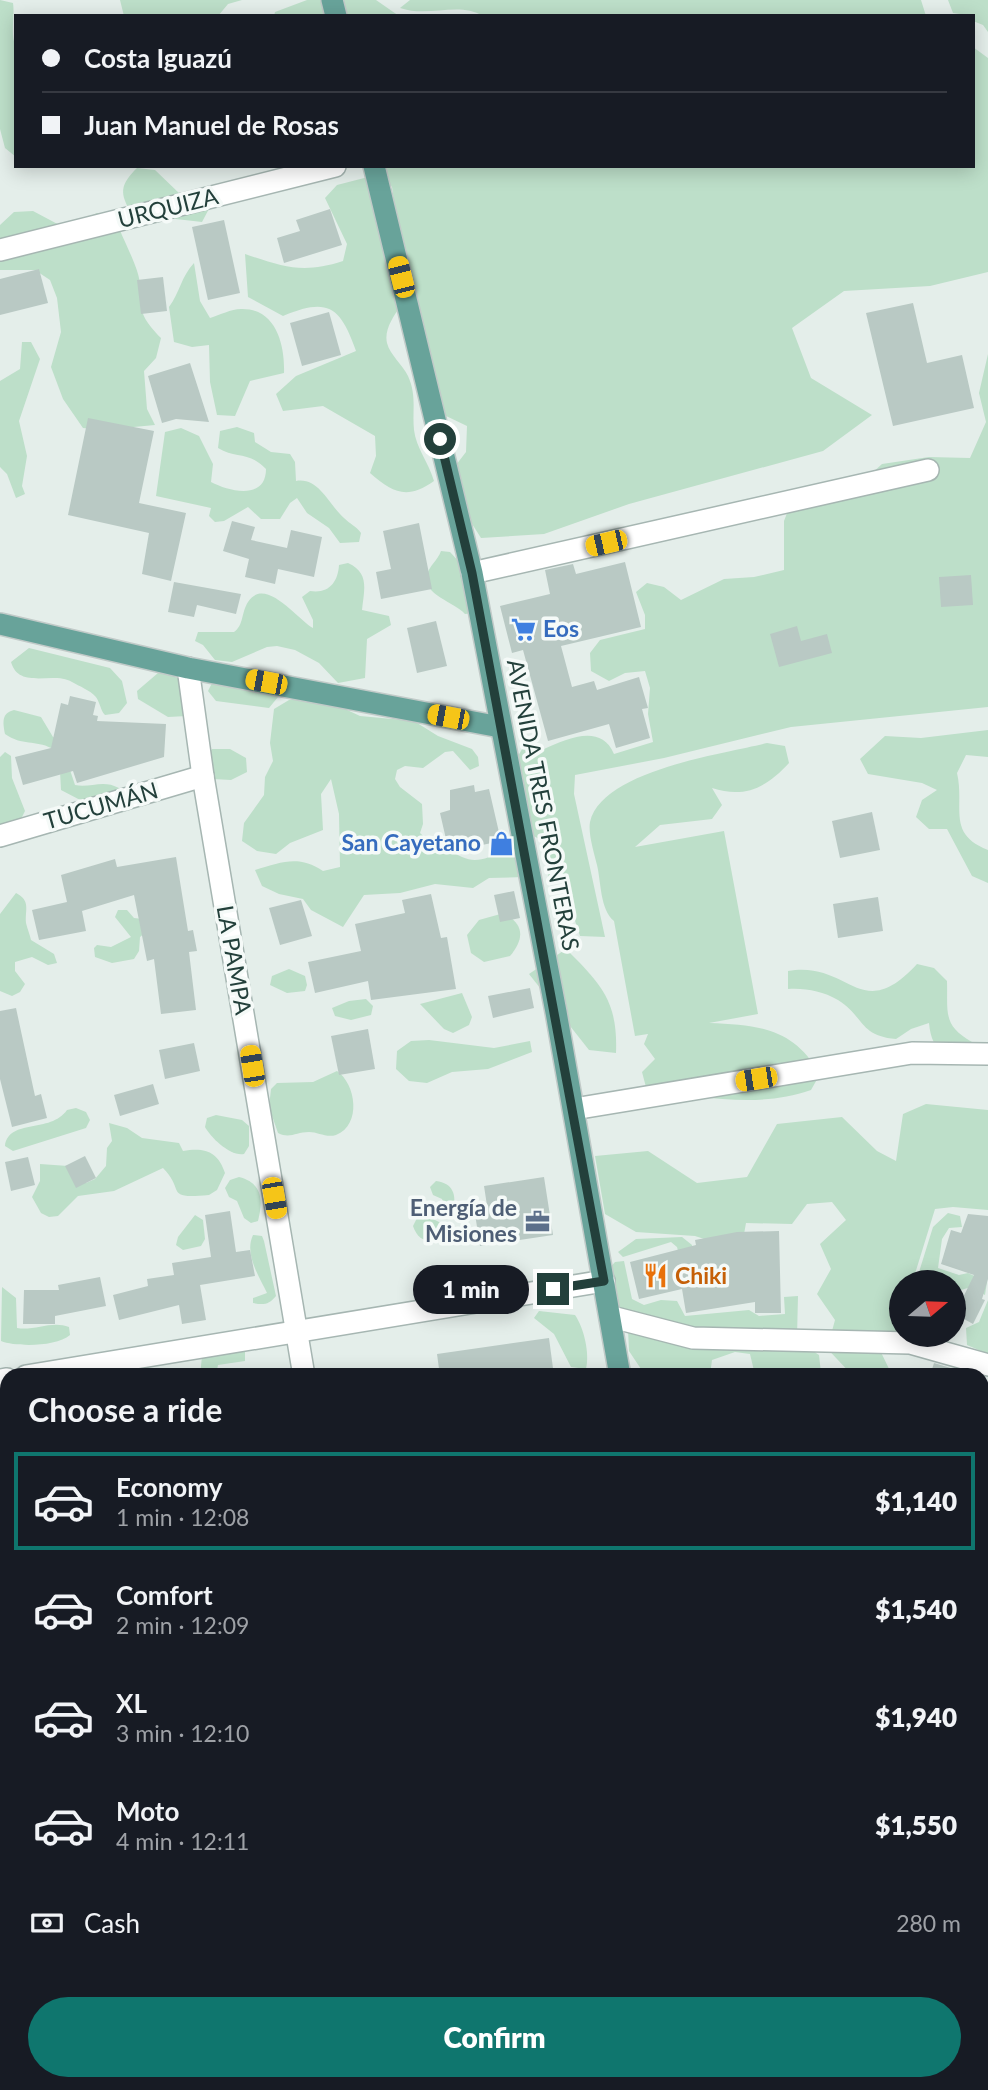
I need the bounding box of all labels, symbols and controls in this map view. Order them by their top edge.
text: Costa Iguazú [84,42,232,74]
text: Juan Manuel de Rosas [84,109,339,141]
street label: URQUIZA [115,181,221,233]
car [386,254,417,300]
route start [424,423,456,455]
car [584,528,629,558]
place label: Eos [543,614,579,642]
supermarket icon: Eos [509,615,537,643]
street label: AVENIDA TRES FRONTERAS [502,657,586,953]
car [244,668,289,696]
car [426,703,471,731]
street label: TUCUMÁN [41,775,161,835]
place label: San Cayetano [341,828,481,856]
shop icon: San Cayetano [487,829,515,857]
street label: LA PAMPA [212,903,258,1017]
car [239,1044,266,1088]
car [734,1065,779,1093]
car [261,1175,288,1221]
place label: Energía de Misiones [410,1193,517,1247]
office icon: Energía de Misiones [523,1207,551,1235]
place label: Chiki [675,1261,727,1289]
restaurant icon: Chiki [641,1262,669,1290]
callout: 1 min [413,1264,528,1314]
north arrow [889,1270,966,1348]
map controls [889,1270,966,1347]
route end [537,1273,569,1305]
text: 1 min [442,1275,500,1303]
text: Choose a ride [28,1390,222,1429]
icon: car [32,1470,95,1533]
text: Economy [116,1471,222,1503]
text: $1,140 [875,1485,957,1517]
text: 1 min · 12:08 [116,1503,249,1531]
icon: car [32,1578,95,1641]
text: Comfort [116,1579,213,1611]
text: $1,540 [875,1593,957,1625]
text: 2 min · 12:09 [116,1611,249,1639]
icon: car [32,1686,95,1749]
text: XL [116,1687,147,1719]
text: $1,940 [875,1701,957,1733]
text: 3 min · 12:10 [116,1719,249,1747]
icon: car [32,1794,95,1857]
text: Moto [116,1795,179,1827]
text: $1,550 [875,1809,957,1841]
text: 4 min · 12:11 [116,1827,249,1855]
icon: cash [28,1904,66,1942]
text: Cash [84,1907,140,1939]
text: 280 m [896,1909,961,1937]
button: Confirm [28,1997,961,2077]

